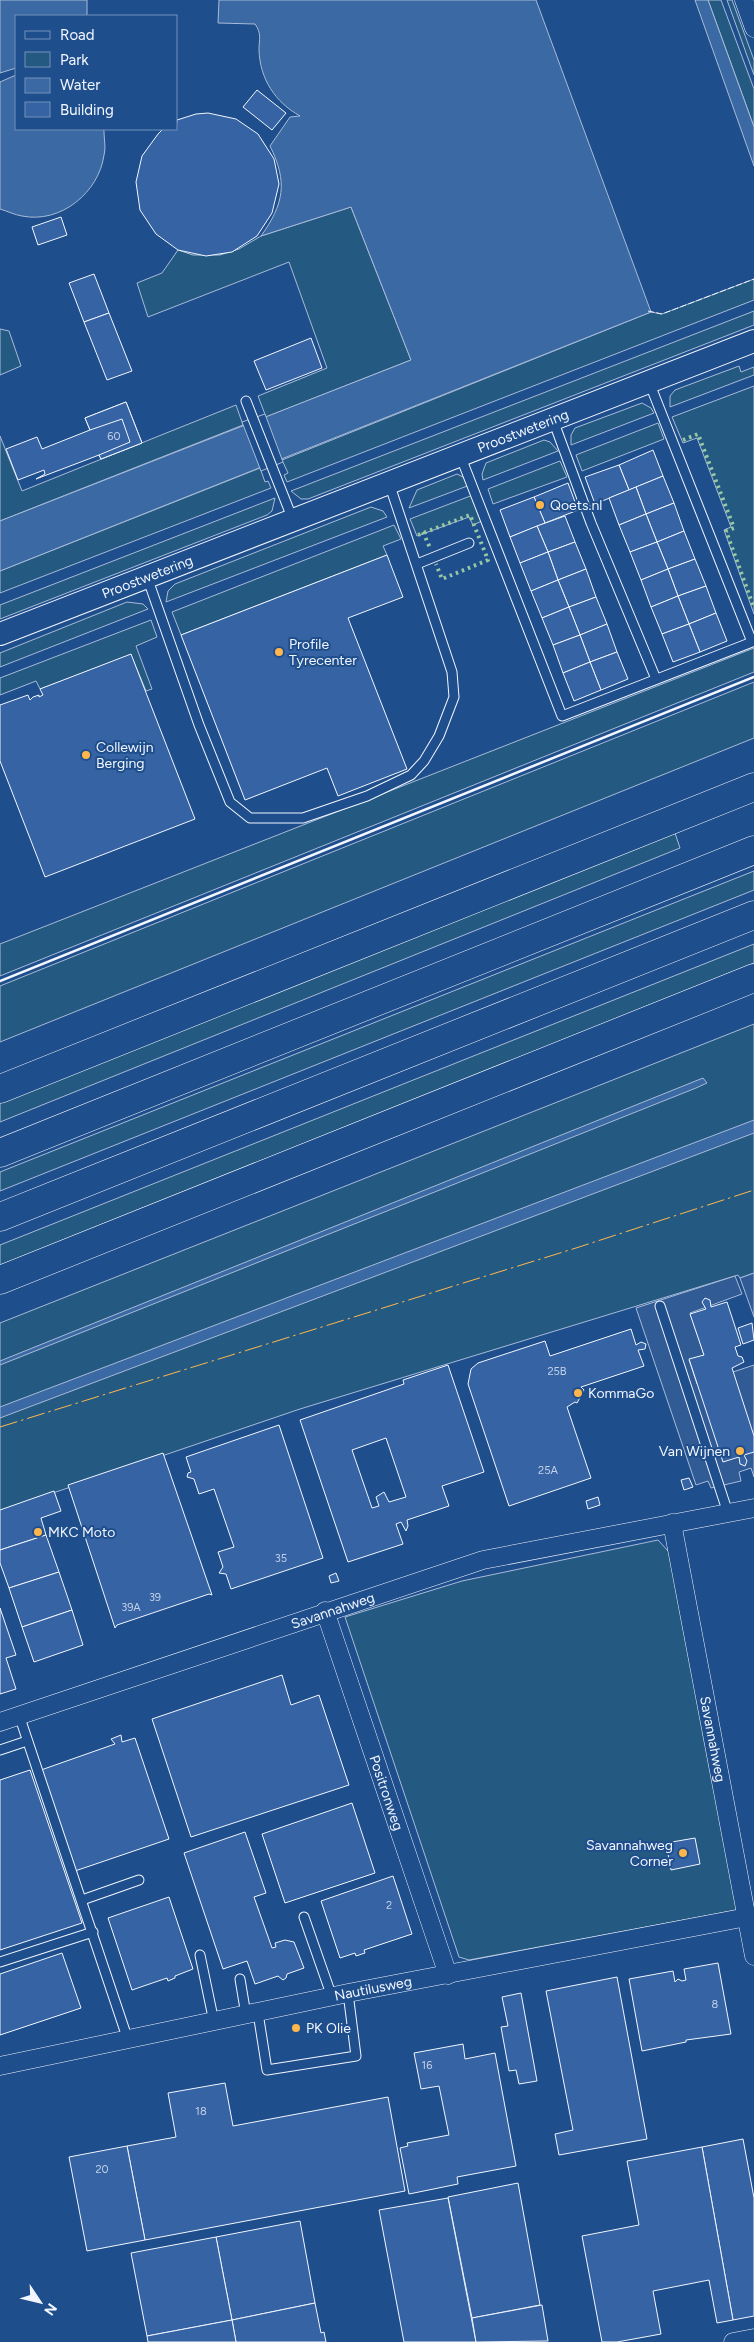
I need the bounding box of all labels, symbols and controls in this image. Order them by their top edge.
legend [15,15,178,130]
text: Road [60,26,95,44]
text: Park [60,51,89,69]
text: Water [60,76,100,94]
text: Building [60,101,114,119]
street label: Proostwetering [475,406,571,457]
house number: 60 [107,430,121,443]
place label: Qoets.nl [550,497,602,514]
marker: Qoets.nl [534,499,546,511]
street label: Proostwetering [99,552,195,603]
place label: Profile Tyrecenter [289,636,357,669]
marker: Profile Tyrecenter [273,646,285,658]
place label: Collewijn Berging [96,739,154,772]
marker: Collewijn Berging [80,749,92,761]
house number: 25B [547,1365,567,1378]
place label: KommaGo [588,1385,654,1402]
marker: KommaGo [572,1387,584,1399]
place label: Van Wijnen [659,1443,730,1460]
marker: Van Wijnen [734,1445,746,1457]
house number: 25A [538,1464,559,1477]
place label: MKC Moto [48,1524,115,1541]
marker: MKC Moto [32,1526,44,1538]
house number: 35 [275,1552,287,1565]
street label: Savannahweg [289,1589,377,1633]
house number: 39 [149,1591,161,1604]
house number: 39A [121,1601,141,1614]
street label: Savannahweg [696,1695,729,1784]
street label: Positronweg [365,1753,407,1833]
place label: Savannahweg Corner [586,1837,673,1870]
marker: Savannahweg Corner [677,1847,689,1859]
house number: 2 [386,1899,392,1912]
street label: Nautilusweg [333,1973,413,2005]
house number: 8 [712,1998,719,2011]
place label: PK Olie [306,2020,351,2037]
marker: PK Olie [290,2022,302,2034]
house number: 16 [422,2059,432,2072]
house number: 18 [195,2105,207,2118]
house number: 20 [95,2163,109,2176]
north arrow [15,2277,65,2327]
text: N [40,2300,60,2318]

